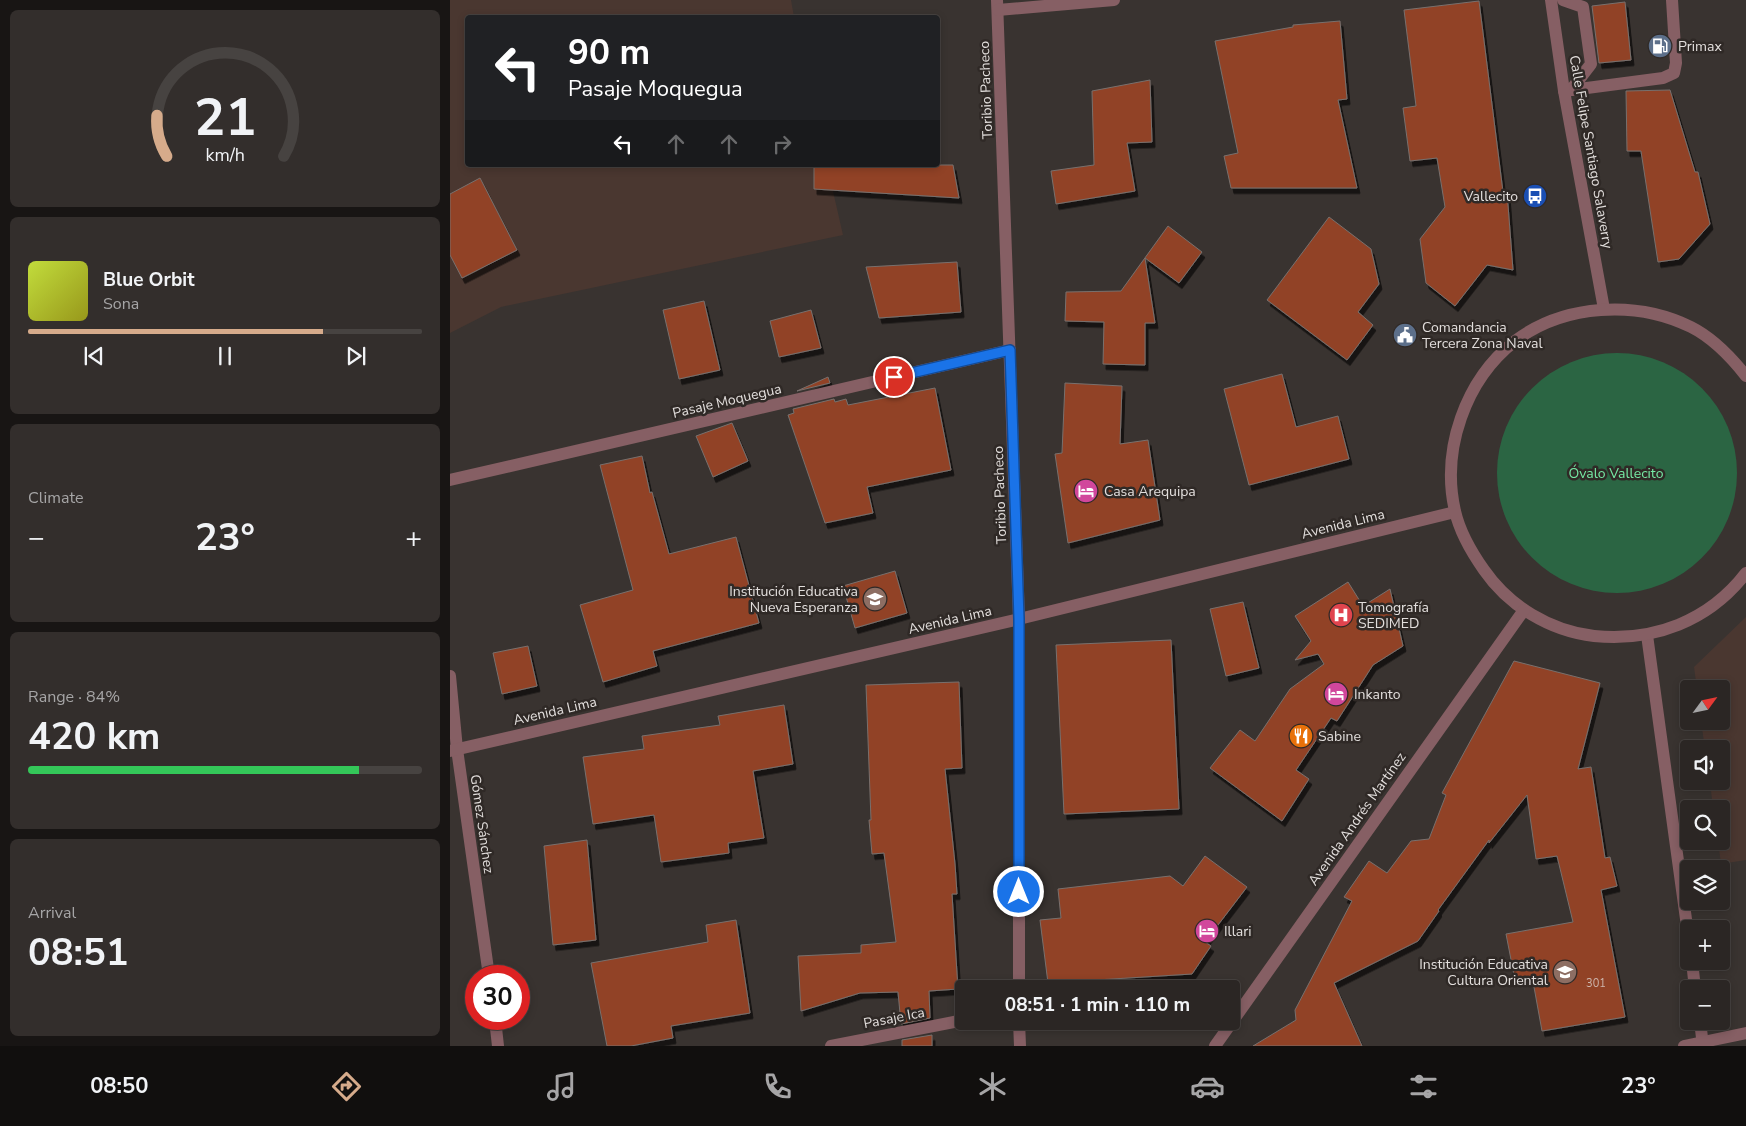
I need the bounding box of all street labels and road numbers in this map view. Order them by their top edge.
street label: Toribio Pacheco [975,40,997,139]
street label: Calle Felipe Santiago Salaverry [1565,54,1618,251]
street label: Pasaje Moquegua [671,379,783,423]
street label: Toribio Pacheco [989,445,1011,544]
street label: Avenida Lima [1299,504,1387,544]
street label: Avenida Lima [906,601,994,639]
street label: Avenida Lima [511,692,599,730]
street label: Avenida Andrés Martínez [1304,748,1411,889]
street label: Gómez Sánchez [466,773,498,875]
street label: Pasaje Ica [862,1003,926,1033]

